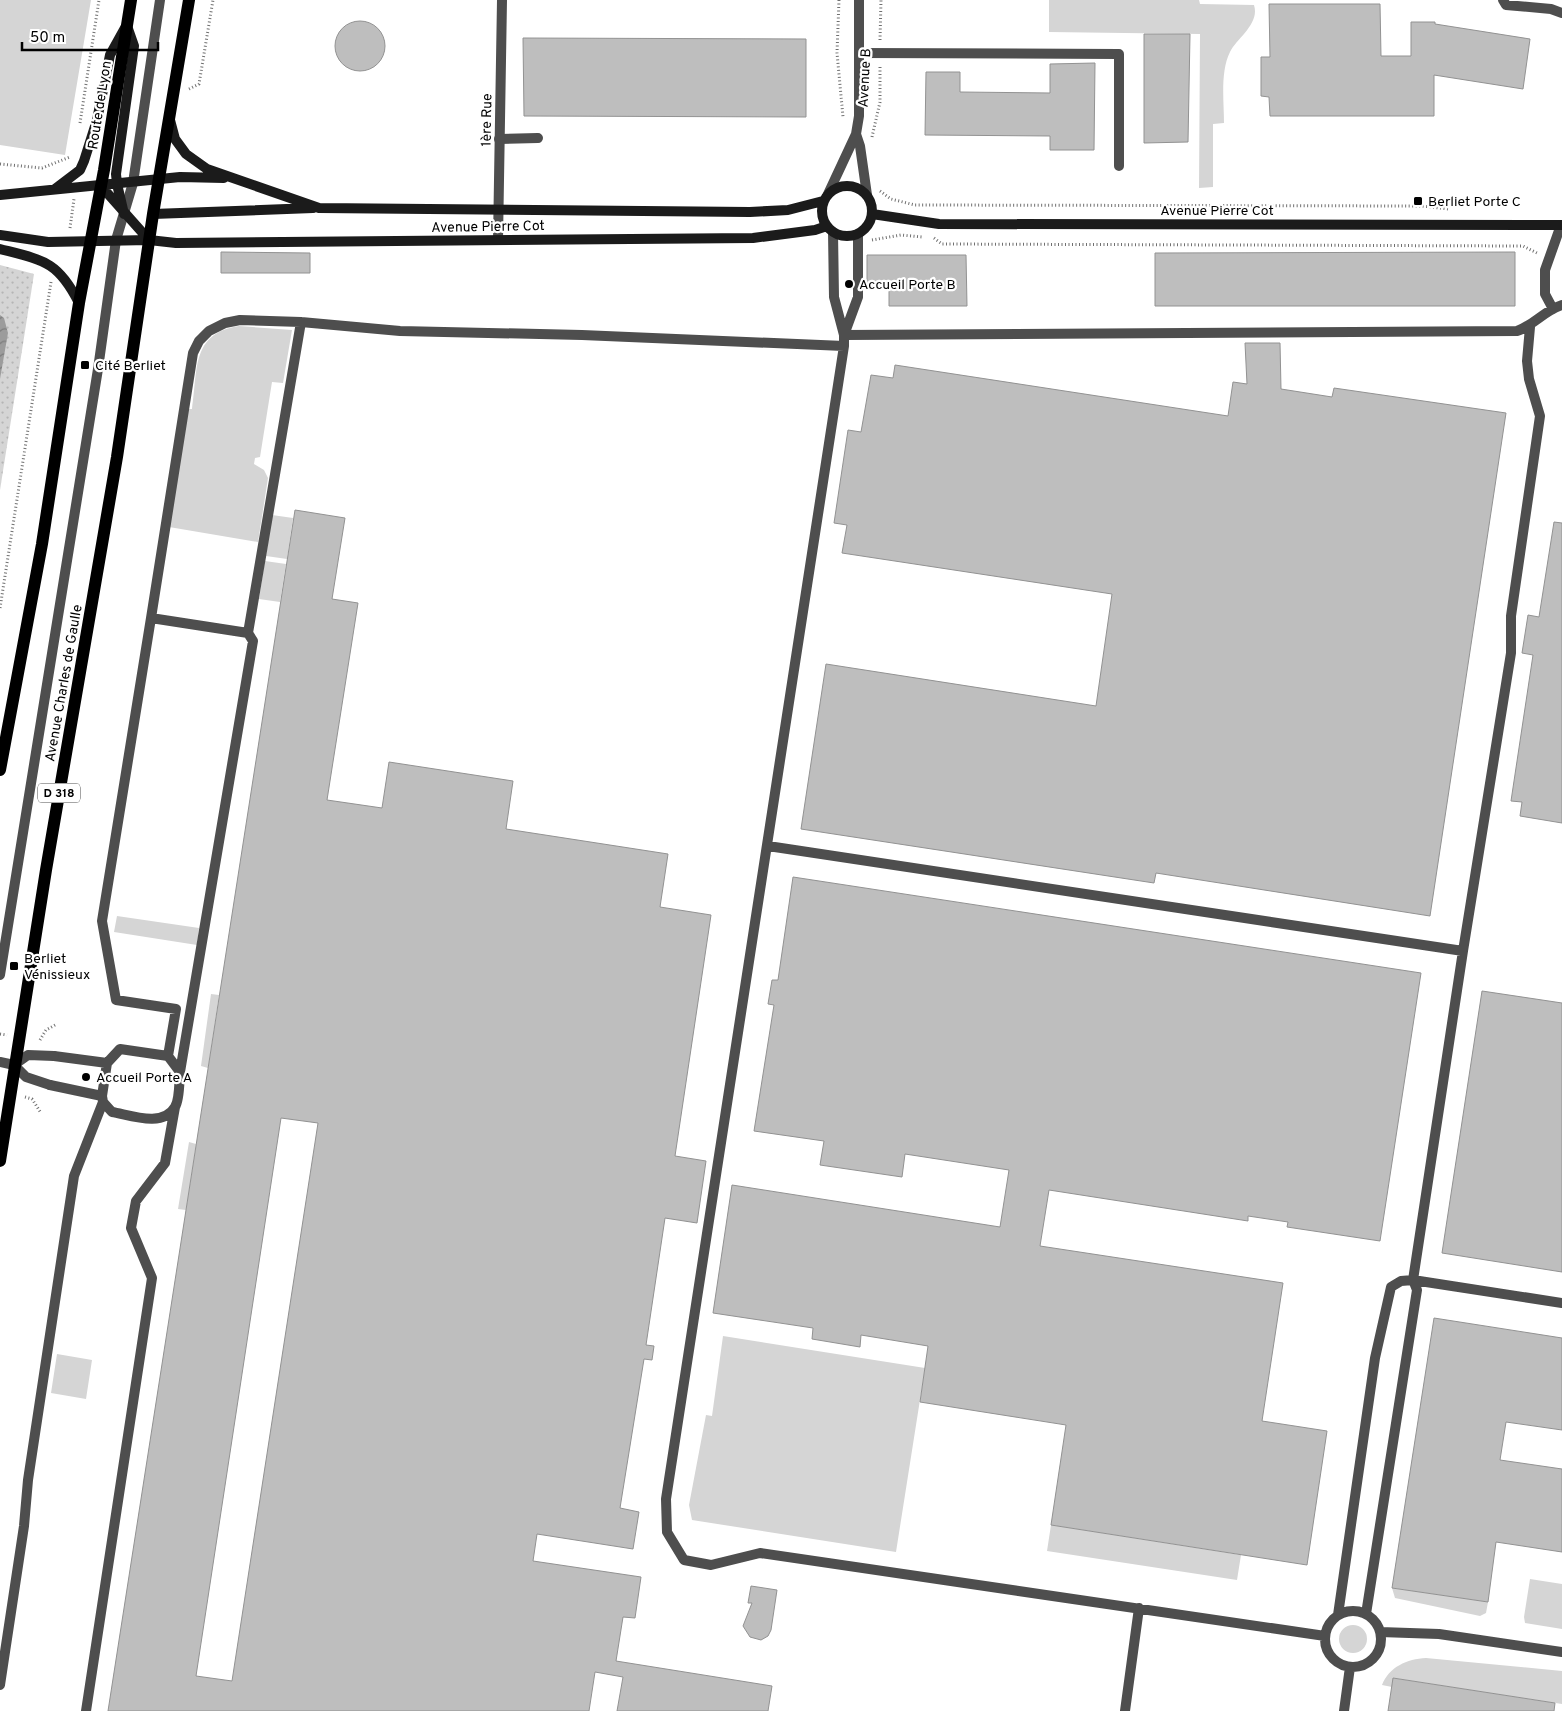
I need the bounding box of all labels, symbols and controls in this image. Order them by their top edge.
scale bar [22,20,159,52]
text: 50 m [30,29,65,48]
street label: Avenue B [855,48,876,108]
street label: Route de Lyon [85,60,116,151]
street label: 1ère Rue [479,93,496,147]
place label: Berliet Porte C [1428,194,1521,211]
marker: Berliet Porte C [1412,195,1424,207]
street label: Avenue Pierre Cot [1160,203,1274,220]
street label: Avenue Pierre Cot [431,218,545,237]
place label: Accueil Porte B [859,277,956,294]
marker: Accueil Porte B [843,278,855,290]
place label: Cité Berliet [95,358,166,375]
marker: Cité Berliet [79,359,91,371]
street label: Avenue Charles de Gaulle [42,603,87,763]
road number: D 318 [38,784,80,802]
place label: Berliet Vénissieux [24,951,90,984]
marker: Berliet Vénissieux [8,960,20,972]
place label: Accueil Porte A [96,1070,192,1087]
marker: Accueil Porte A [80,1071,92,1083]

